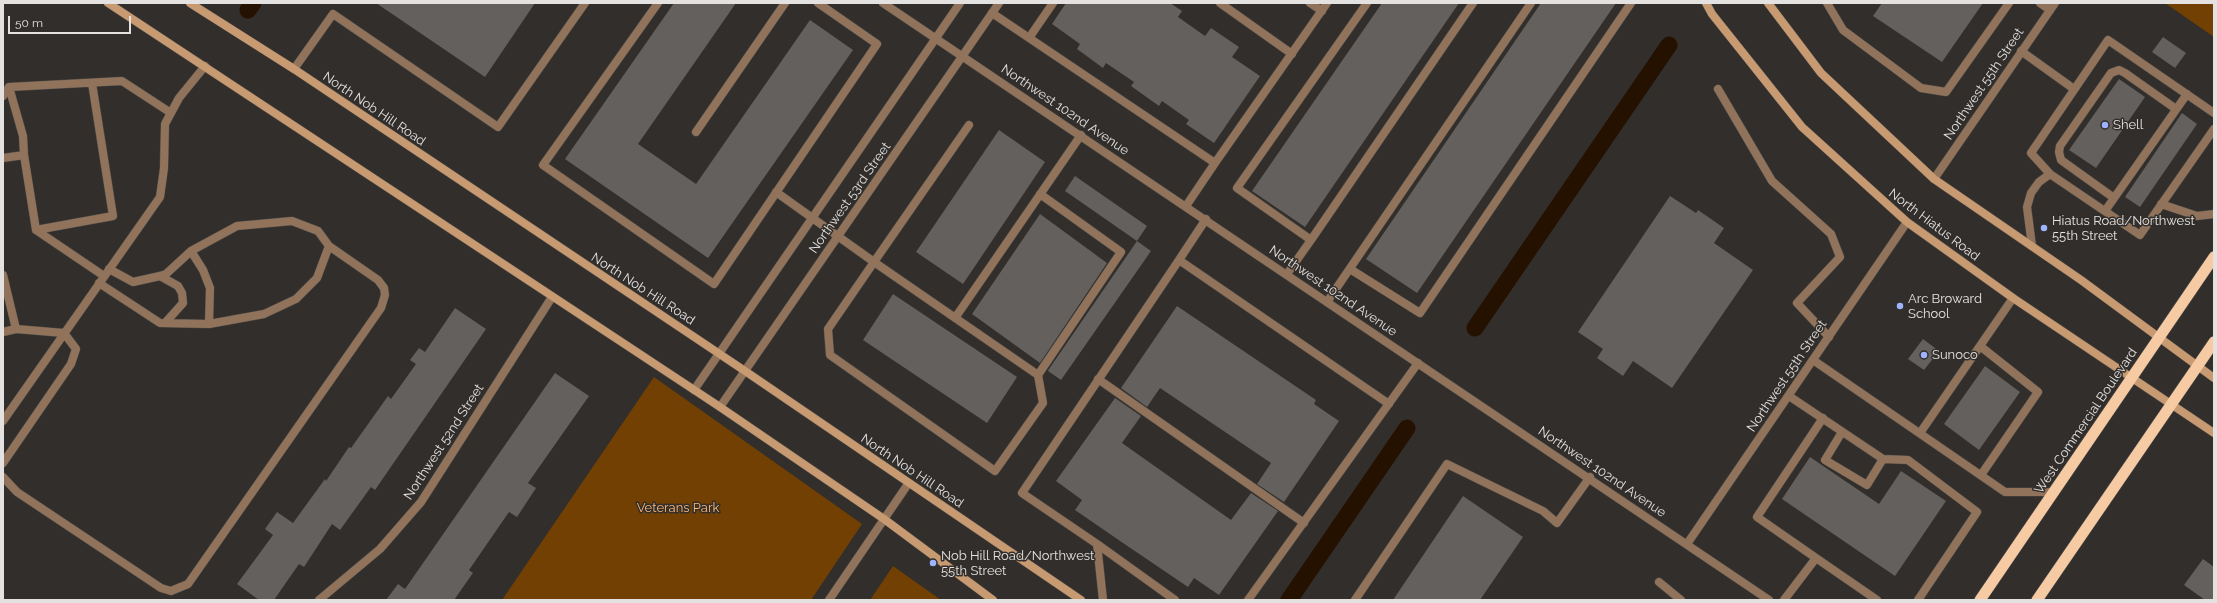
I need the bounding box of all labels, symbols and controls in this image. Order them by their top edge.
scale bar [10,8,133,34]
text: 50 m [15,16,43,30]
street label: Northwest 55th Street [1941,25,2027,143]
street label: Northwest 102nd Avenue [998,61,1132,159]
street label: North Nob Hill Road [320,69,428,149]
place label: Shell [2113,117,2143,133]
marker: Shell [2100,120,2110,130]
street label: Northwest 53rd Street [806,140,894,256]
street label: North Hiatus Road [1885,186,1983,264]
place label: Hiatus Road/Northwest 55th Street [2052,213,2195,244]
marker: Hiatus Road/Northwest 55th Street [2039,223,2049,233]
street label: Northwest 102nd Avenue [1266,242,1400,340]
street label: North Nob Hill Road [588,250,698,328]
place label: Arc Broward School [1908,291,1982,322]
marker: Arc Broward School [1895,301,1905,311]
street label: Northwest 55th Street [1744,317,1830,435]
street label: West Commercial Boulevard [2031,345,2141,497]
place label: Sunoco [1932,347,1978,363]
marker: Sunoco [1919,350,1929,360]
street label: Northwest 52nd Street [401,381,487,503]
street label: Northwest 102nd Avenue [1535,423,1669,521]
street label: North Nob Hill Road [858,431,966,511]
park label: Veterans Park [637,500,719,516]
place label: Nob Hill Road/Northwest 55th Street [941,548,1094,579]
marker: Nob Hill Road/Northwest 55th Street [928,558,938,568]

